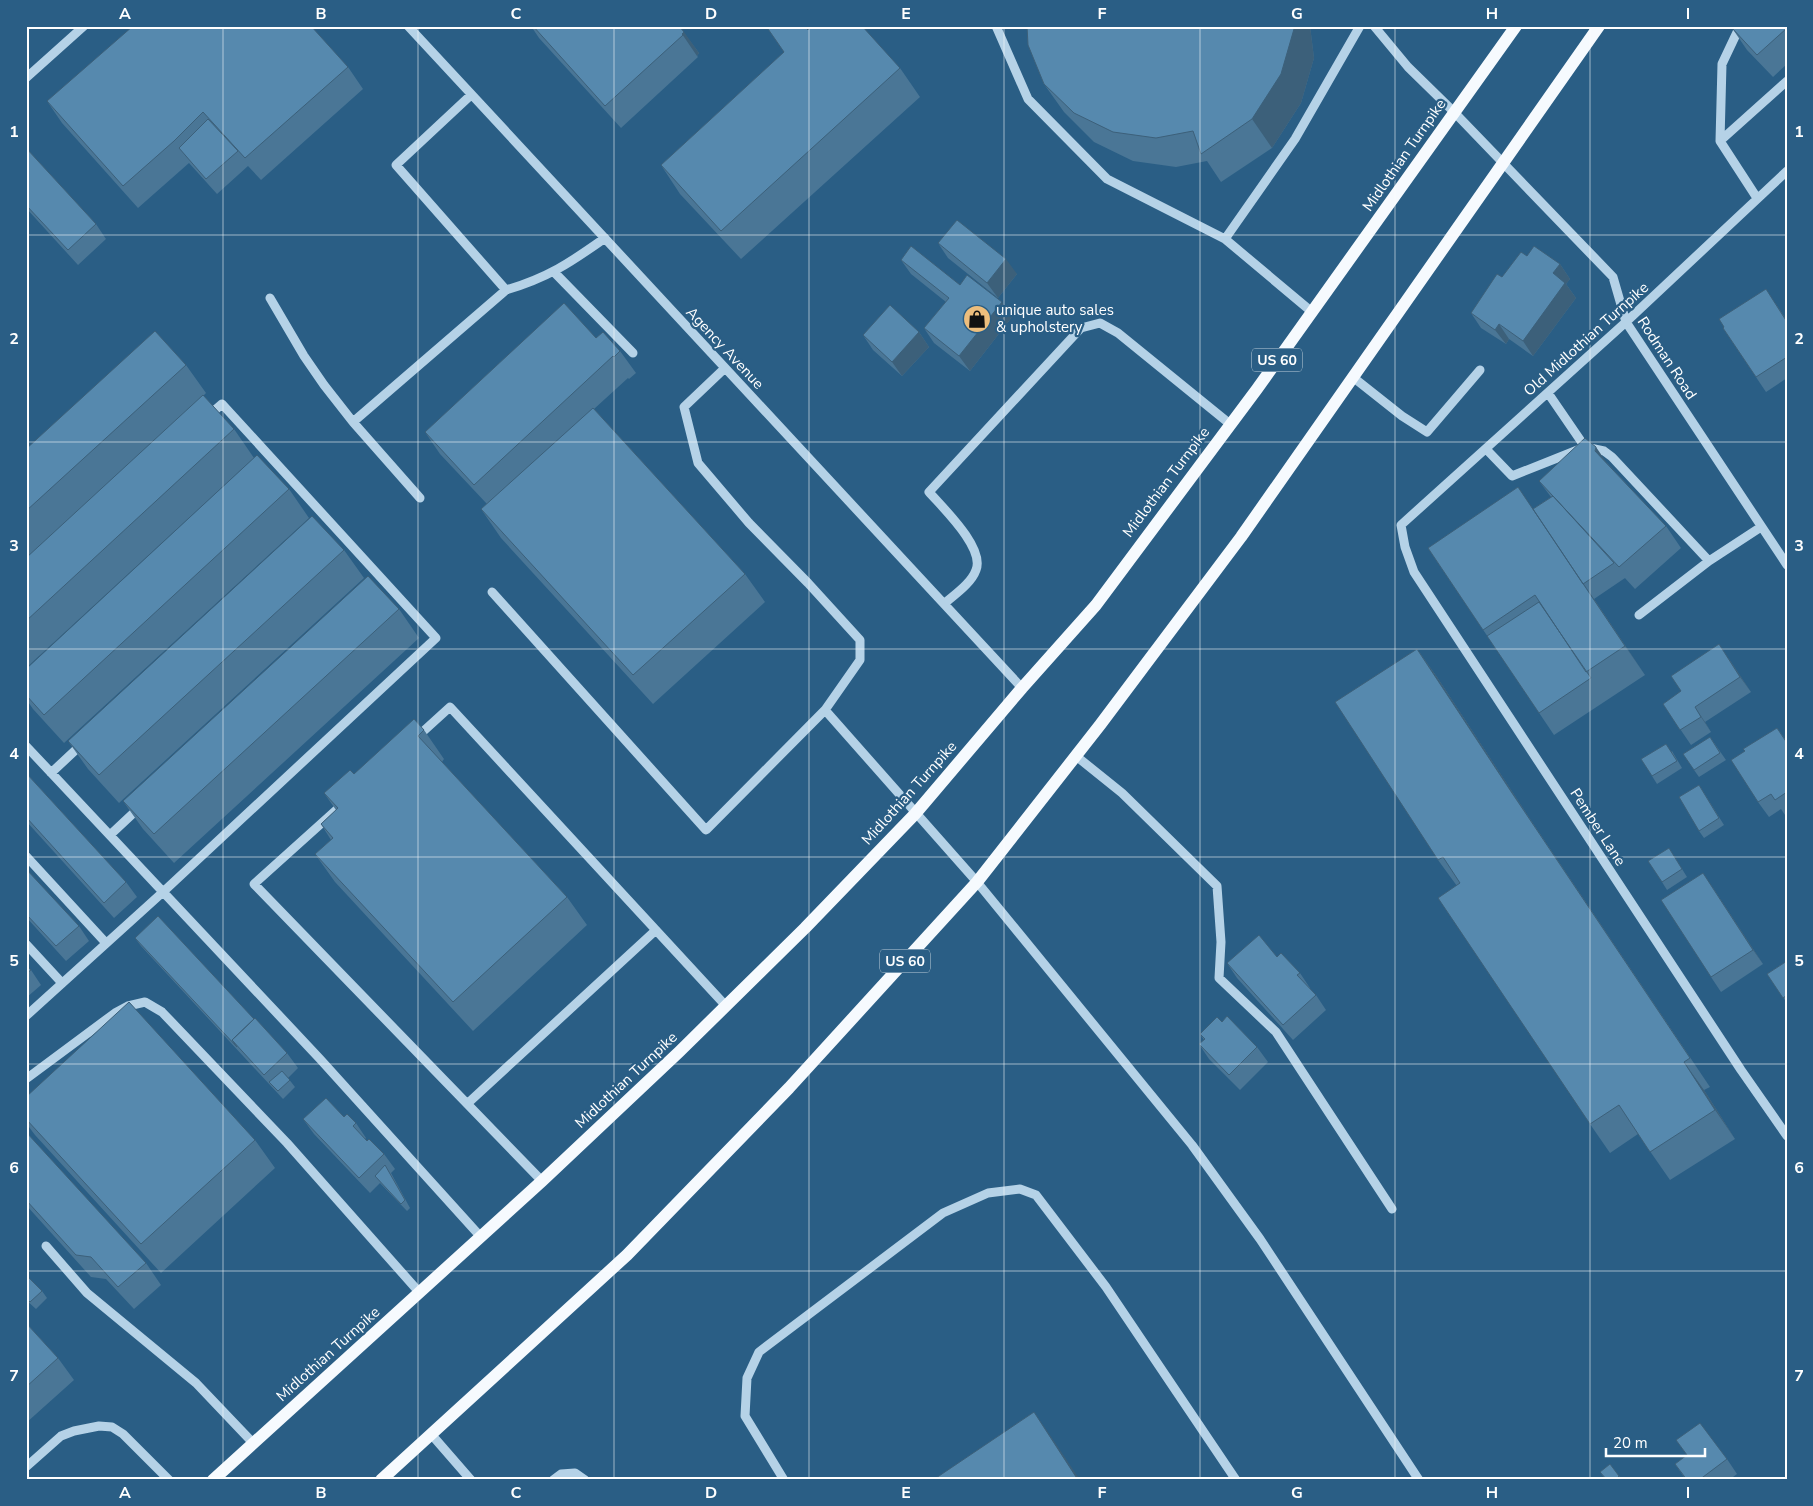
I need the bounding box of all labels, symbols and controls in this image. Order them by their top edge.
text: A [119,3,131,25]
text: B [315,3,327,25]
text: C [511,3,522,25]
text: D [705,3,717,25]
text: E [901,3,911,25]
text: F [1098,3,1107,25]
text: G [1291,3,1303,25]
text: H [1486,3,1498,25]
text: I [1686,3,1690,25]
street label: Midlothian Turnpike [1358,95,1450,215]
text: 1 [9,121,19,143]
text: 1 [1794,121,1804,143]
street label: Old Midlothian Turnpike [1519,278,1653,400]
place label: unique auto sales & upholstery [996,300,1114,337]
street label: Agency Avenue [682,302,768,394]
shop icon: unique auto sales & upholstery [962,304,992,334]
street label: Rodman Road [1633,313,1701,403]
text: 2 [9,328,19,350]
text: 2 [1794,328,1804,350]
road number: US 60 [1252,348,1302,372]
street label: Midlothian Turnpike [1118,423,1214,541]
text: 3 [9,535,19,557]
text: 3 [1794,535,1804,557]
street label: Midlothian Turnpike [857,737,961,849]
text: 4 [9,743,19,765]
text: 4 [1794,743,1804,765]
street label: Pember Lane [1566,784,1631,870]
road number: US 60 [880,949,930,972]
text: 5 [9,950,19,972]
text: 5 [1794,950,1804,972]
street label: Midlothian Turnpike [571,1027,681,1133]
text: 6 [9,1157,19,1179]
text: 6 [1794,1157,1804,1179]
street label: Midlothian Turnpike [272,1302,384,1406]
text: 7 [9,1365,19,1387]
text: 7 [1794,1365,1804,1387]
scale bar [1606,1426,1704,1458]
text: 20 m [1613,1433,1648,1453]
text: A [119,1482,131,1504]
text: B [315,1482,327,1504]
text: C [511,1482,522,1504]
text: D [705,1482,717,1504]
text: E [901,1482,911,1504]
text: F [1098,1482,1107,1504]
text: G [1291,1482,1303,1504]
text: H [1486,1482,1498,1504]
text: I [1686,1482,1690,1504]

